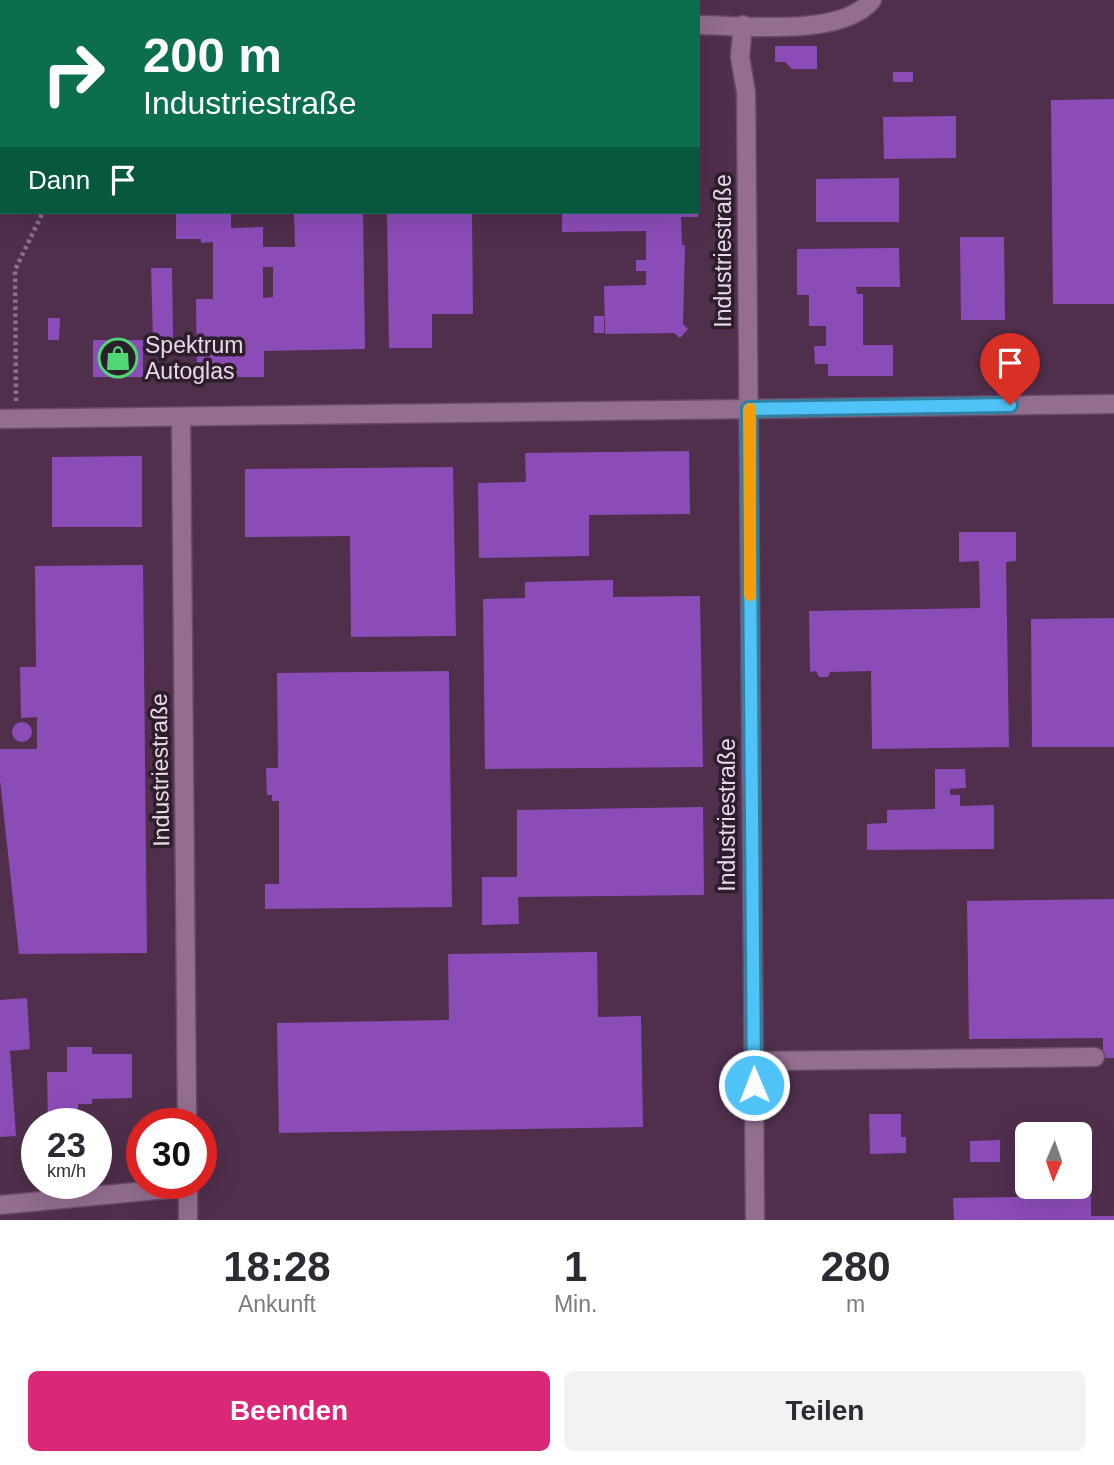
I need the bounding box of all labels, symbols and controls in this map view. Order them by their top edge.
icon: right [28,28,119,119]
text: 200 m [143,28,282,82]
text: Industriestraße [143,85,356,121]
icon: arrive [104,161,142,199]
text: Dann [28,165,90,195]
street label: Industriestraße [710,174,736,328]
place label: Spektrum Autoglas [145,332,243,384]
pin [980,333,1040,405]
shop icon: Spektrum Autoglas [97,337,139,379]
icon: arrive [991,344,1029,382]
street label: Industriestraße [146,693,174,847]
street label: Industriestraße [714,738,740,892]
position arrow [717,1048,791,1122]
speed limit sign: 30 [126,1108,217,1199]
north arrow [1015,1122,1092,1199]
map controls [1015,1122,1092,1199]
text: 23 [47,1125,86,1164]
text: km/h [47,1161,86,1181]
text: 18:28 [223,1243,331,1290]
text: 1 [564,1243,587,1290]
text: 280 [821,1243,891,1290]
text: Ankunft [238,1291,316,1317]
text: Min. [554,1291,597,1317]
text: m [846,1291,865,1317]
button: Beenden [28,1371,550,1451]
button: Teilen [564,1371,1086,1451]

